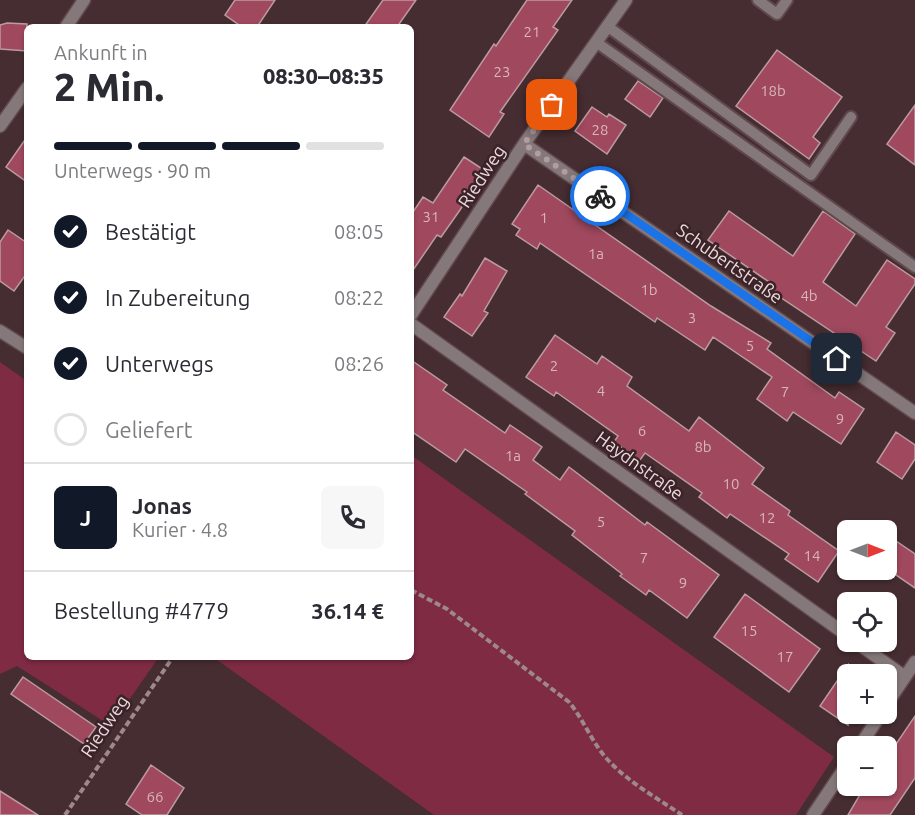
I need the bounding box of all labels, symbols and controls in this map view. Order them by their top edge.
house number: 21 [524,23,540,40]
text: Ankunft in [54,41,148,64]
text: 08:30–08:35 [263,63,384,88]
house number: 23 [494,63,510,80]
text: 2 Min. [54,65,164,108]
pin [526,79,577,130]
house number: 18b [760,82,786,99]
icon: bag [535,88,568,121]
house number: 28 [592,121,608,138]
street label: Riedweg [453,141,509,211]
text: Unterwegs · 90 m [54,159,211,182]
courier [570,166,630,226]
icon: bike [584,180,617,213]
house number: 31 [423,208,439,225]
house number: 1 [540,209,548,226]
icon: check [54,215,87,248]
text: Bestätigt [105,219,196,244]
street label: Schubertstraße [673,219,787,307]
text: 08:05 [334,220,384,243]
house number: 1a [588,245,604,262]
icon: check [54,281,87,314]
house number: 1b [640,281,658,298]
text: In Zubereitung [105,285,250,310]
text: 08:22 [334,286,384,309]
house number: 4b [800,287,818,304]
house number: 3 [688,309,696,326]
pin [811,333,862,384]
house number: 5 [746,337,754,354]
icon: home [820,342,853,375]
icon: check [54,347,87,380]
text: Unterwegs [105,351,214,376]
text: 08:26 [334,352,384,375]
house number: 2 [550,357,558,374]
house number: 4 [597,382,605,399]
house number: 7 [781,383,789,400]
house number: 9 [836,410,844,427]
text: Geliefert [105,417,192,442]
house number: 6 [638,422,646,439]
street label: Haydnstraße [592,427,688,503]
house number: 8b [694,438,712,455]
house number: 1a [505,447,521,464]
house number: 10 [723,475,739,492]
button: phone [321,486,384,549]
text: Jonas [132,493,192,518]
text: J [80,505,91,530]
house number: 12 [759,509,775,526]
house number: 5 [597,513,605,530]
text: Kurier · 4.8 [132,518,228,541]
north arrow [837,520,897,580]
map controls [837,520,897,796]
house number: 14 [804,547,820,564]
house number: 7 [640,549,648,566]
house number: 9 [679,574,687,591]
button: locate [837,592,897,652]
text: Bestellung #4779 [54,598,229,623]
text: 36.14 € [311,598,384,623]
house number: 15 [741,622,757,639]
house number: 17 [777,648,793,665]
button: + [837,664,897,724]
street label: Riedweg [76,691,132,761]
button: − [837,736,897,796]
house number: 66 [147,788,163,805]

